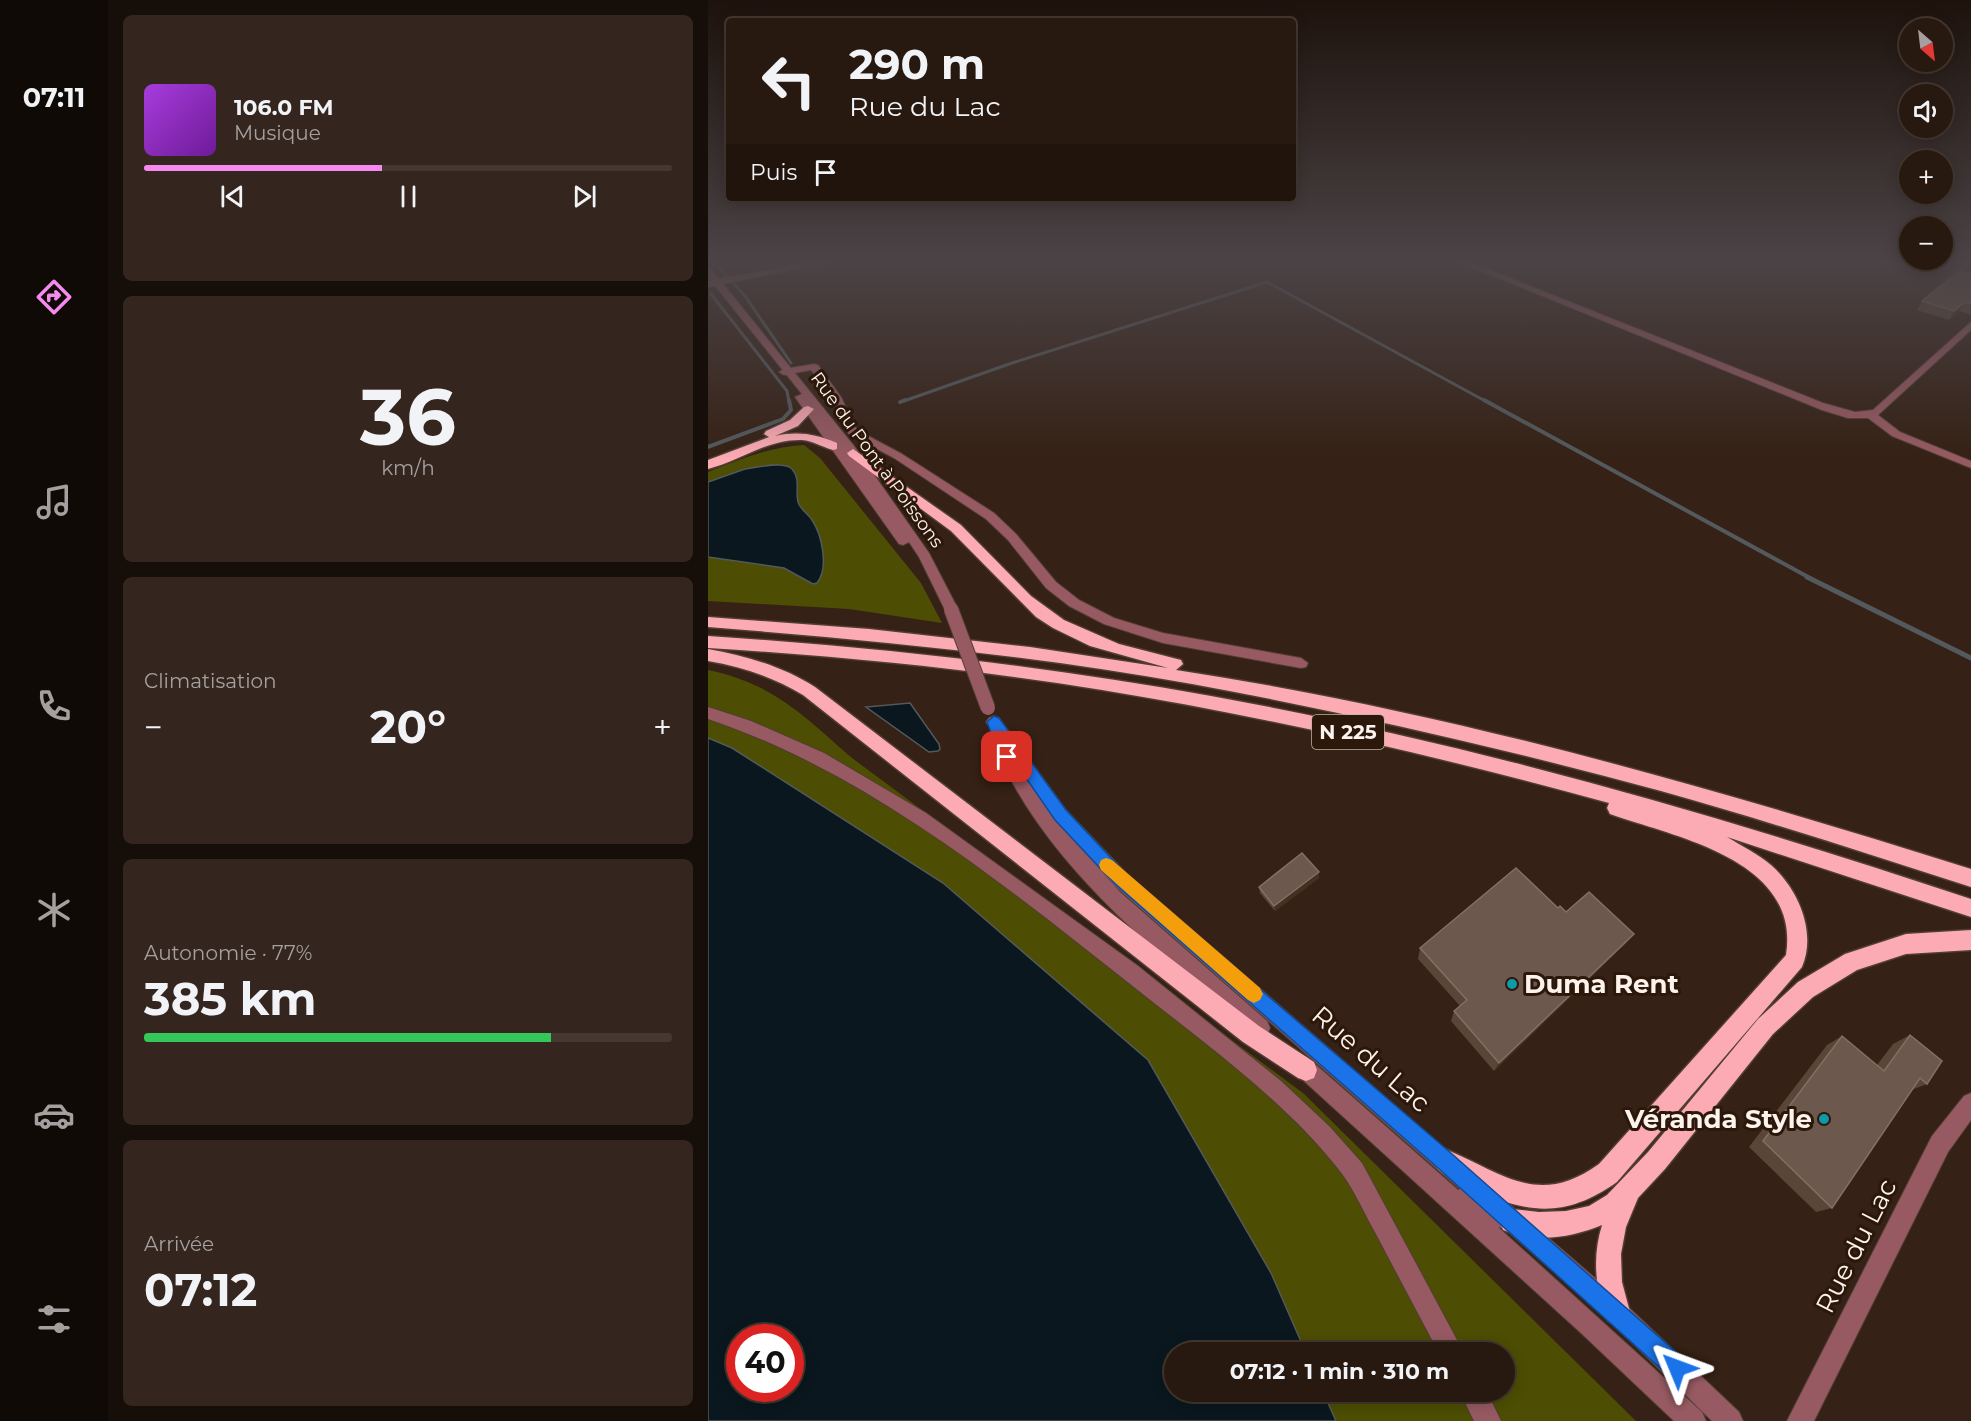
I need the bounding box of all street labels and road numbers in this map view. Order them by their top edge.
street label: Rue du Pont à Poissons [806,368,948,552]
road number: N 225 [1312,715,1384,749]
street label: Rue du Lac [1305,999,1437,1119]
street label: Rue du Lac [1809,1174,1903,1318]

